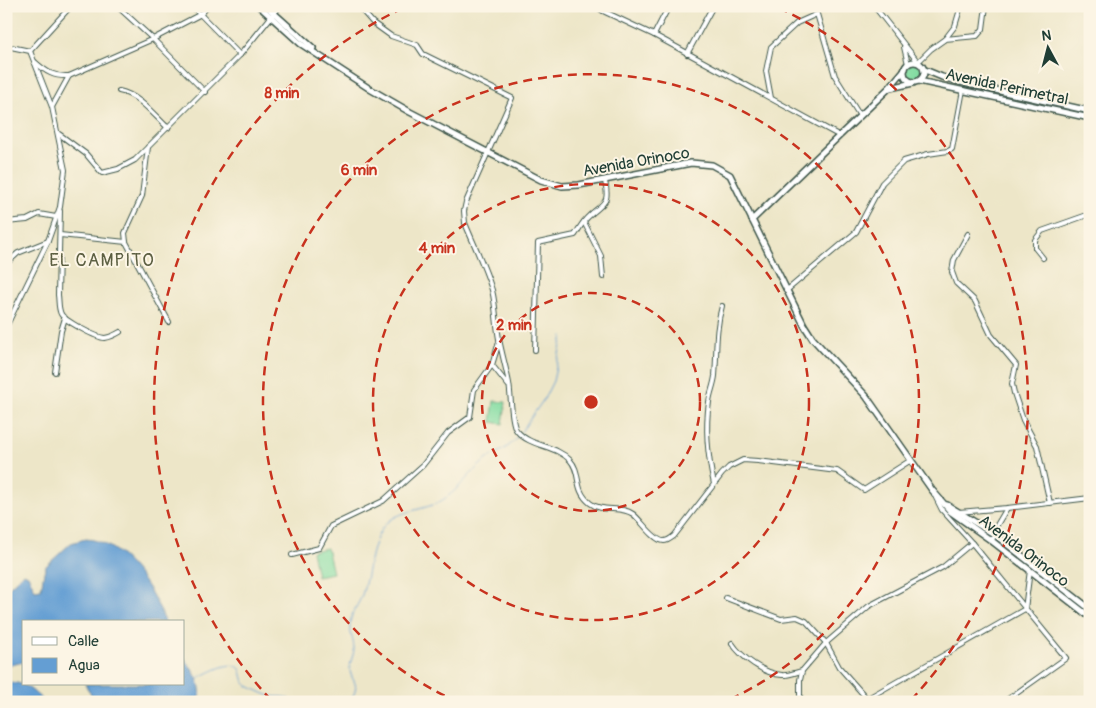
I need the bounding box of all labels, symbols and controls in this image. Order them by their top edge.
north arrow [1024,22,1074,72]
text: N [1041,27,1052,45]
street label: Avenida Perimetral [944,64,1070,110]
text: 8 min [264,84,300,103]
street label: Avenida Orinoco [581,143,691,181]
text: 6 min [341,161,378,180]
text: 4 min [419,239,456,258]
district label: EL CAMPITO [49,249,155,272]
text: 2 min [496,316,532,335]
centre of rings [582,393,600,411]
street label: Avenida Orinoco [975,510,1074,592]
legend [22,620,185,686]
text: Calle [68,632,99,651]
text: Agua [68,656,100,675]

